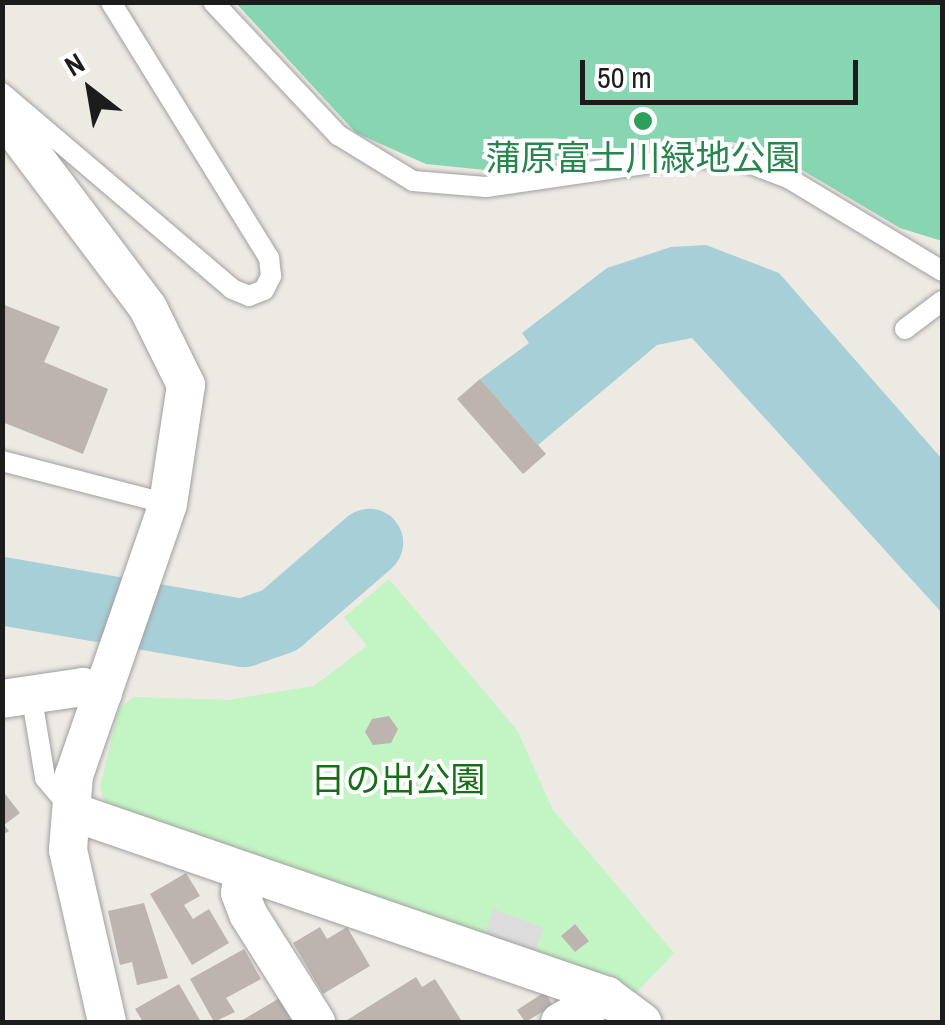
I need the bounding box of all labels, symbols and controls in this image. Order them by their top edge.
north arrow [40,40,140,140]
scale bar [585,40,862,102]
text: N [58,44,91,85]
text: 50 m [597,57,652,97]
marker: 蒲原富士川緑地公園 [632,110,654,132]
place label: 蒲原富士川緑地公園 [486,137,800,179]
park label: 日の出公園 [311,759,485,801]

